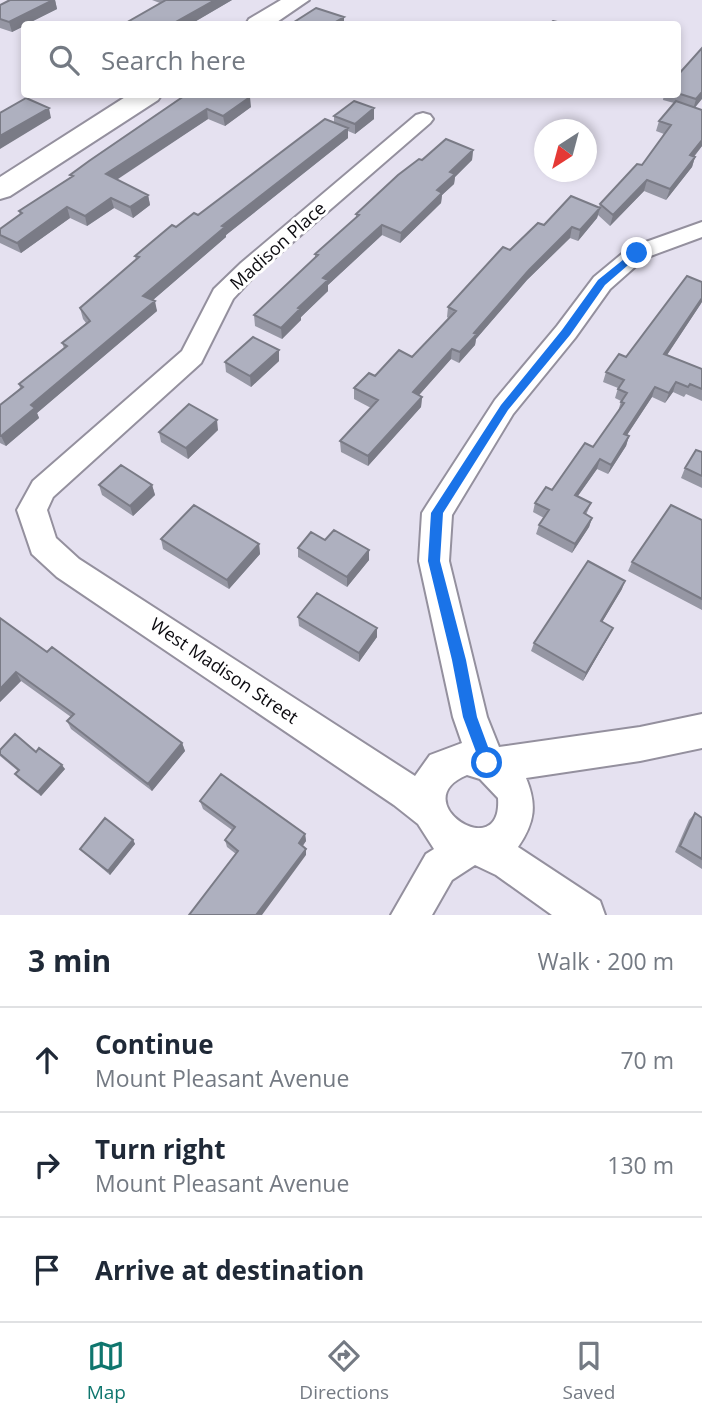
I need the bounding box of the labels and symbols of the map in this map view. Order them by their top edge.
north arrow [534,119,597,182]
street label: Madison Place [224,196,330,295]
route end [621,237,652,268]
street label: West Madison Street [146,612,303,729]
route start [471,747,502,778]

